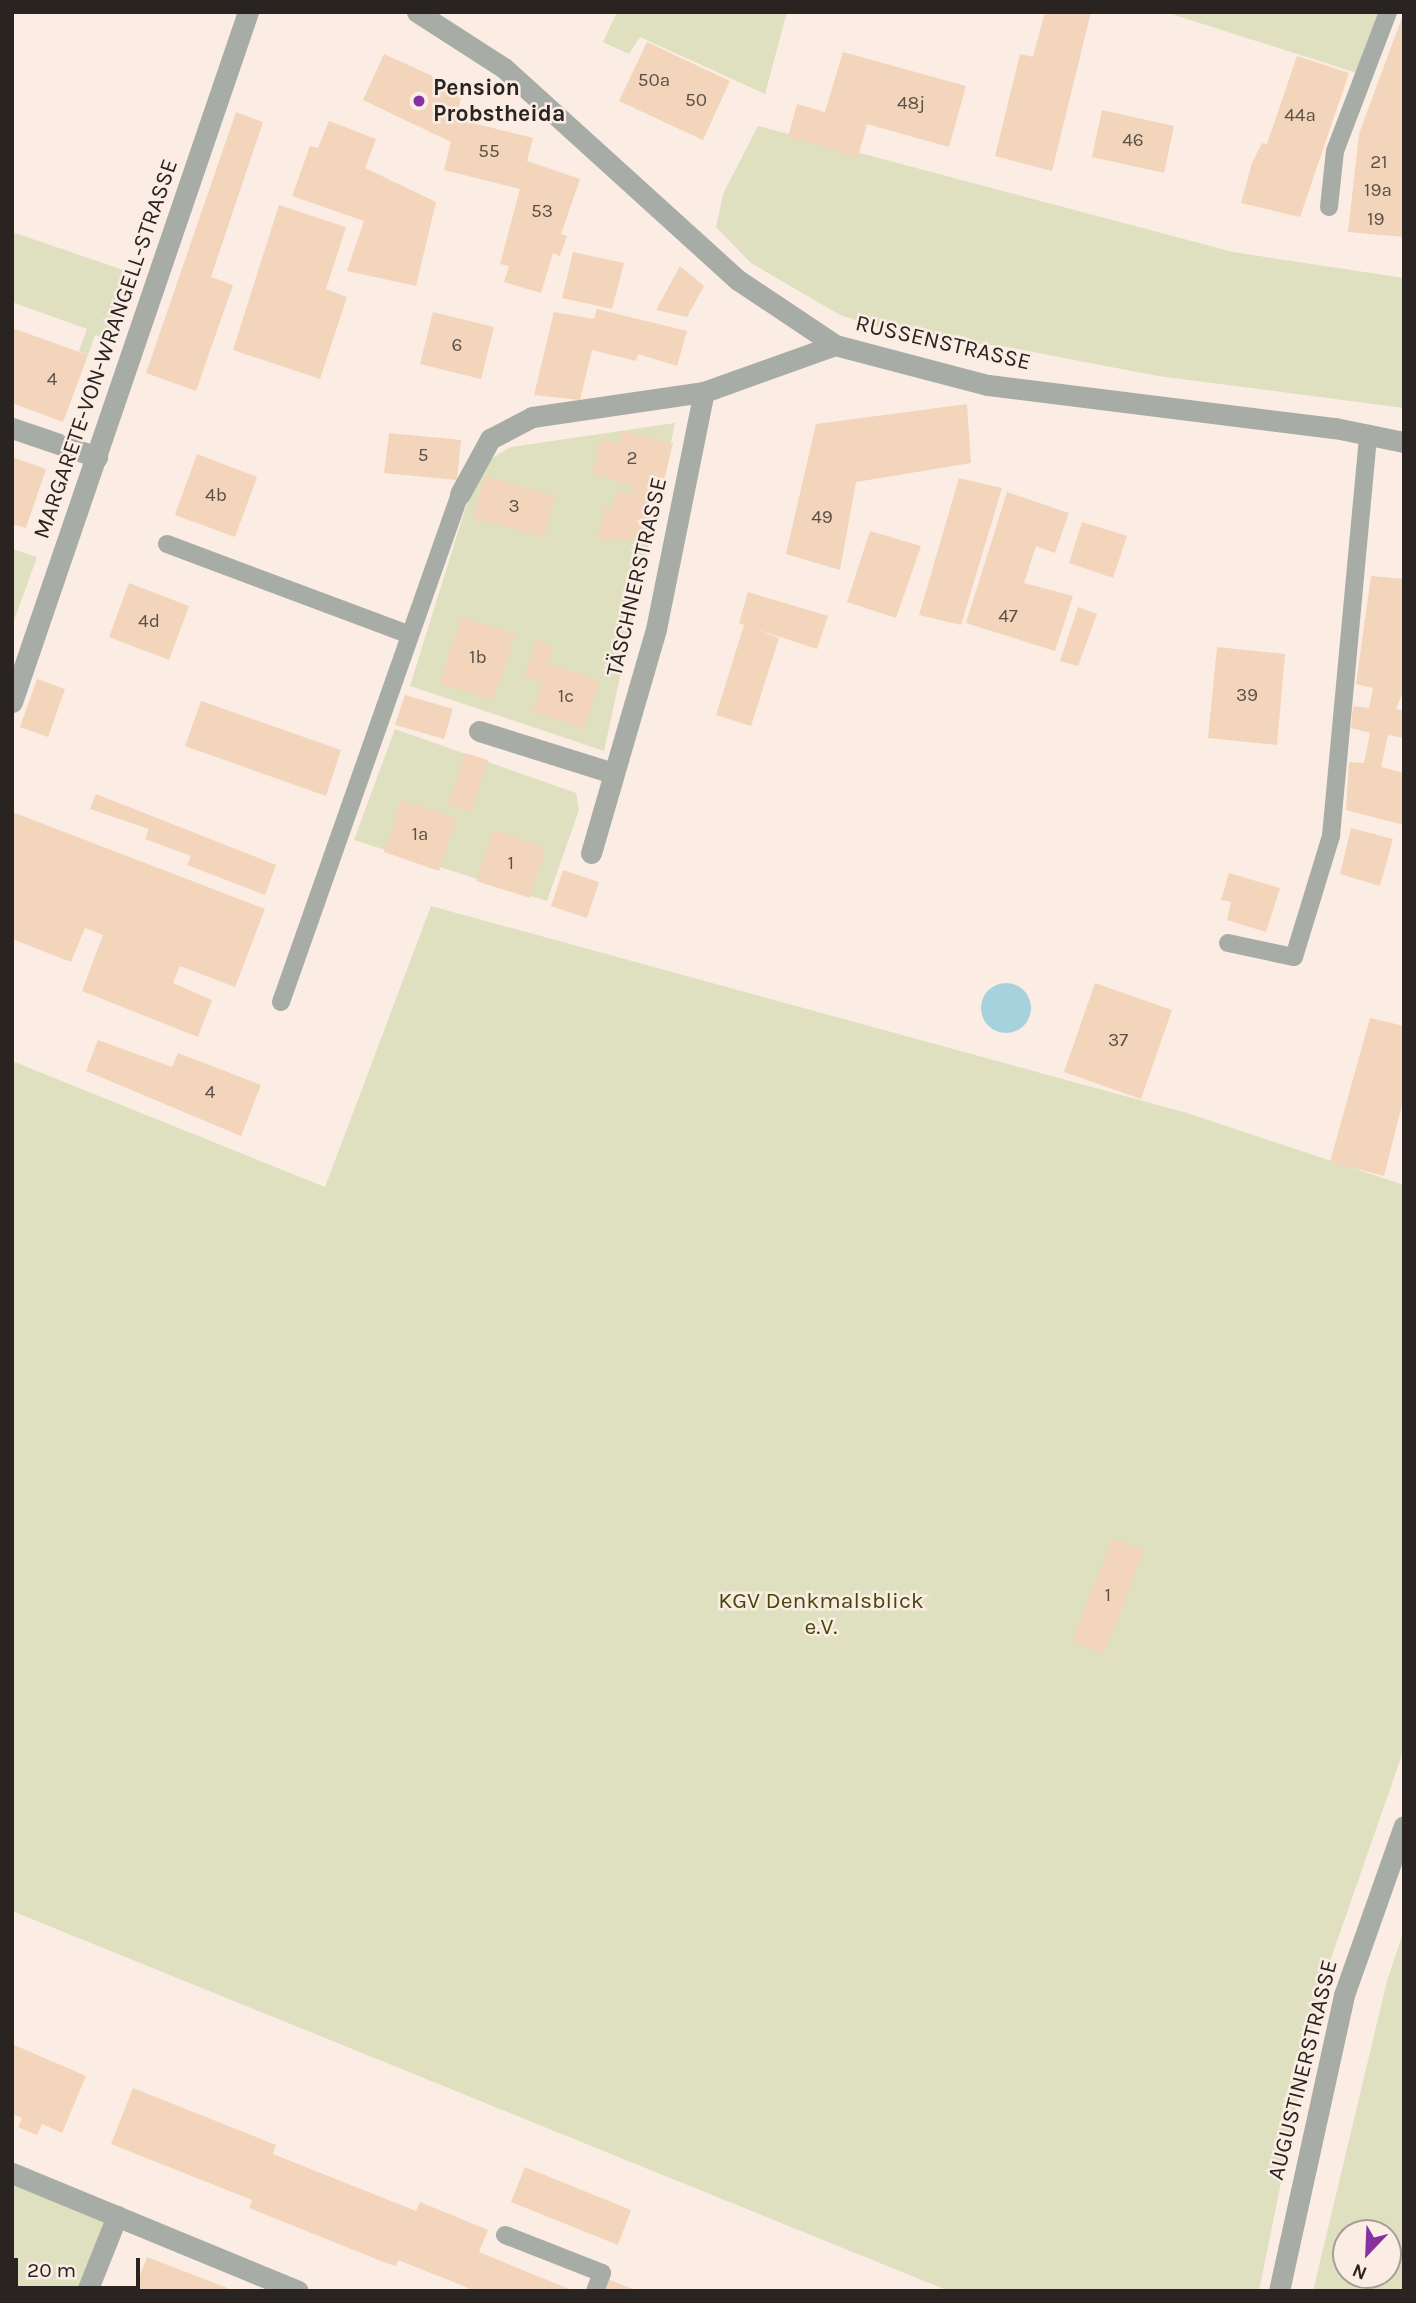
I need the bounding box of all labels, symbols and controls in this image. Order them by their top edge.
house number: 50a [638,70,670,92]
place label: Pension Probstheida [433,74,565,128]
house number: 50 [685,90,707,112]
marker: Pension Probstheida [411,93,427,109]
house number: 48j [897,93,925,115]
house number: 44a [1284,105,1316,127]
house number: 46 [1122,130,1144,152]
house number: 55 [478,141,500,163]
house number: 21 [1370,152,1388,174]
street label: MARGARETE-VON-WRANGELL-STRASSE [28,155,184,543]
house number: 19a [1364,180,1392,202]
house number: 53 [531,201,553,223]
house number: 19 [1367,209,1385,231]
street label: RUSSENSTRASSE [853,309,1033,377]
house number: 6 [452,335,462,357]
house number: 4 [47,369,57,391]
house number: 5 [418,445,428,467]
house number: 2 [626,448,638,470]
street label: TÄSCHNERSTRASSE [601,475,673,679]
house number: 4b [205,485,227,507]
house number: 3 [508,496,520,518]
house number: 49 [811,507,833,529]
house number: 47 [998,606,1018,628]
house number: 4d [138,611,160,633]
house number: 1b [469,647,487,669]
house number: 39 [1236,685,1258,707]
house number: 1c [558,686,574,708]
house number: 1a [412,824,428,846]
house number: 1 [508,853,514,875]
house number: 37 [1108,1030,1128,1052]
house number: 4 [205,1082,215,1104]
house number: 1 [1105,1585,1111,1607]
park label: KGV Denkmalsblick e.V. [718,1587,924,1641]
street label: AUGUSTINERSTRASSE [1262,1957,1344,2183]
north arrow [1332,2219,1402,2289]
scale bar [18,2244,144,2288]
text: 20 m [27,2258,76,2282]
text: N [1349,2259,1370,2284]

